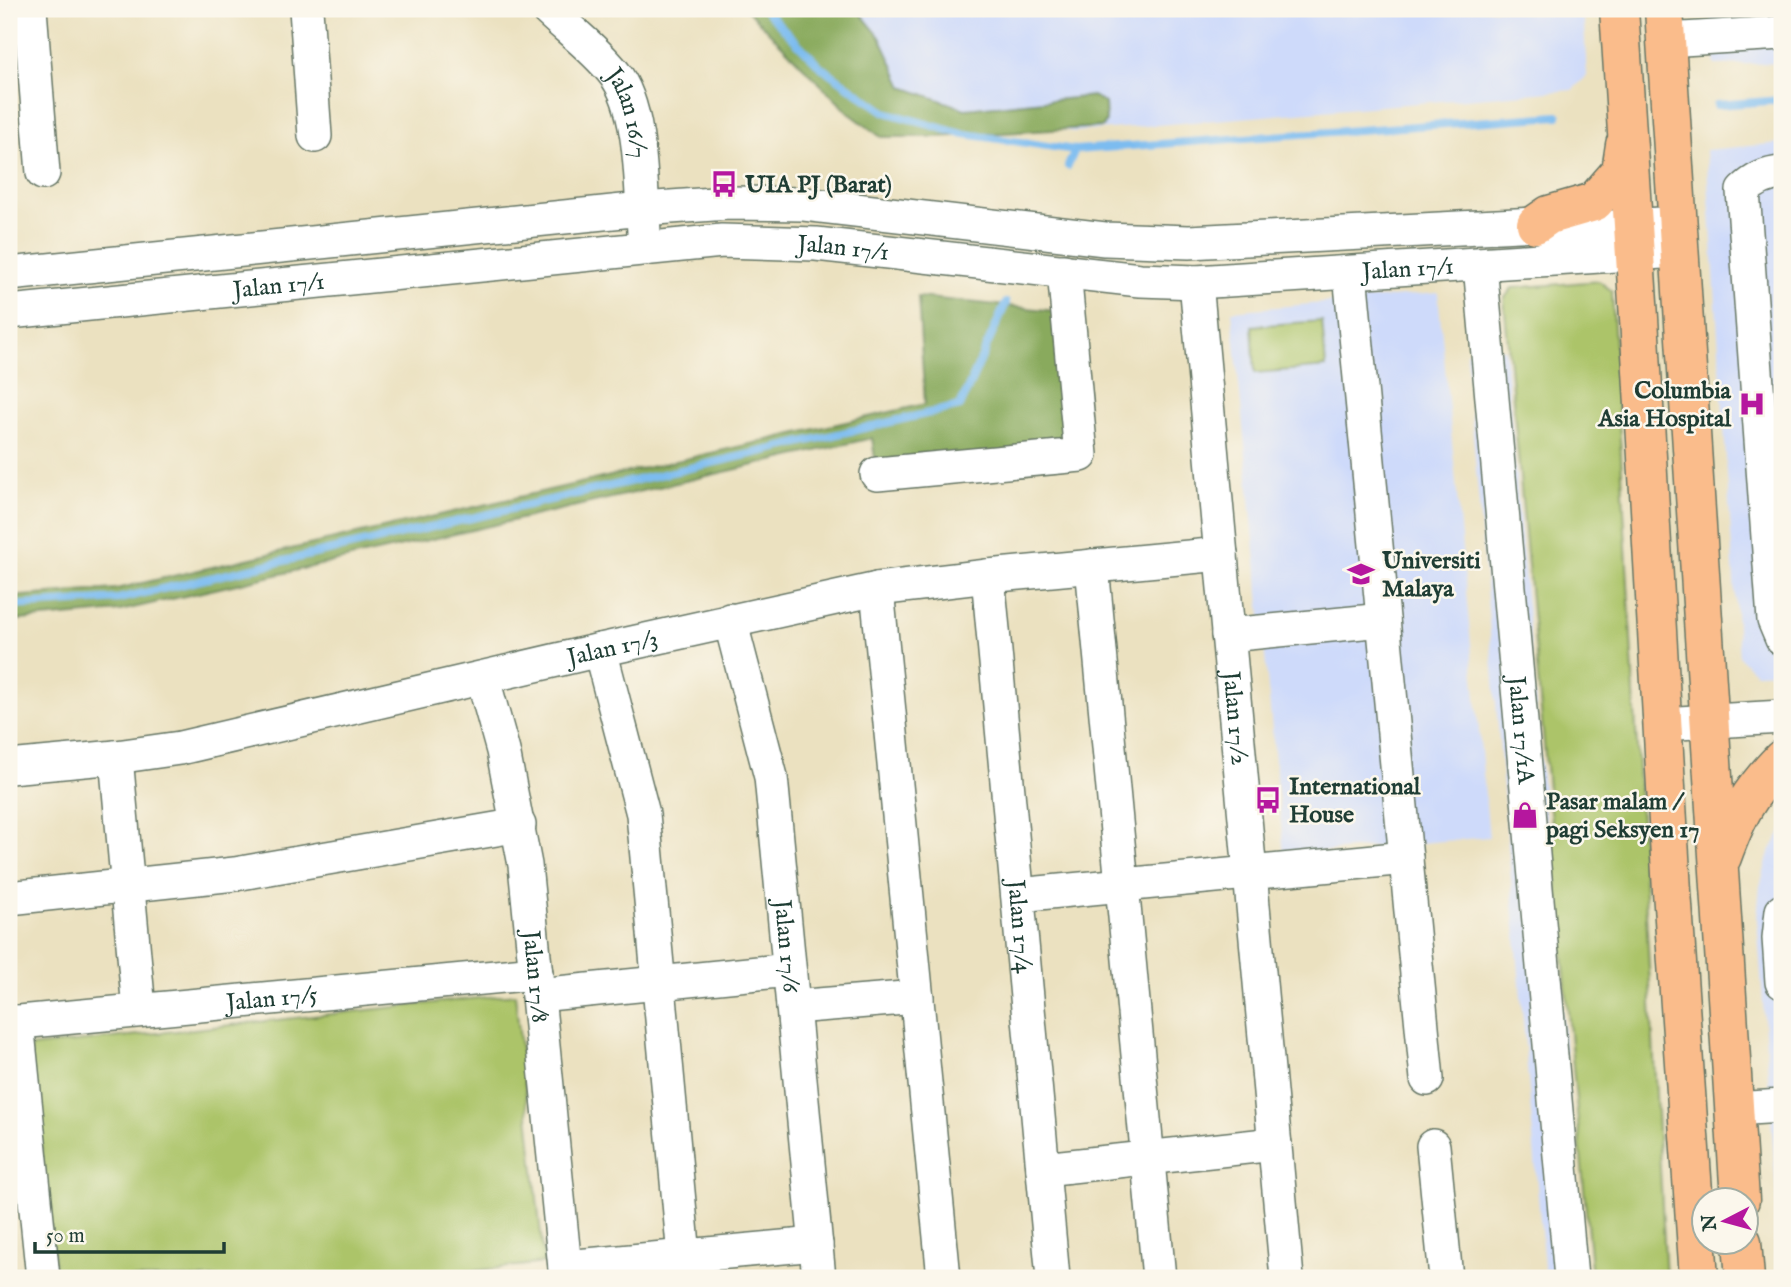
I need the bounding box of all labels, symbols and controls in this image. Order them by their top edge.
street label: Jalan 16/7 [597,59,653,160]
bus stop icon: UIA PJ (Barat) [709,169,739,199]
place label: UIA PJ (Barat) [744,170,892,201]
street label: Jalan 17/1 [794,229,890,269]
street label: Jalan 17/1 [1358,251,1455,288]
street label: Jalan 17/1 [229,267,326,307]
place label: Columbia Asia Hospital [1597,376,1732,435]
hospital icon: Columbia Asia Hospital [1737,389,1767,419]
place label: Universiti Malaya [1381,546,1481,605]
school or university icon: Universiti Malaya [1346,559,1376,589]
street label: Jalan 17/3 [561,624,661,675]
street label: Jalan 17/2 [1214,667,1254,767]
street label: Jalan 17/1A [1500,672,1541,786]
place label: International House [1289,772,1421,831]
bus stop icon: International House [1253,785,1283,815]
place label: Pasar malam / pagi Seksyen 17 [1545,787,1699,846]
shop icon: Pasar malam / pagi Seksyen 17 [1510,800,1540,830]
street label: Jalan 17/4 [999,875,1039,975]
street label: Jalan 17/6 [766,895,806,995]
street label: Jalan 17/8 [514,926,555,1024]
street label: Jalan 17/5 [222,980,319,1020]
north arrow [1690,1186,1760,1256]
scale bar [35,1210,224,1254]
text: N [1697,1213,1723,1233]
text: 50 m [46,1223,85,1250]

